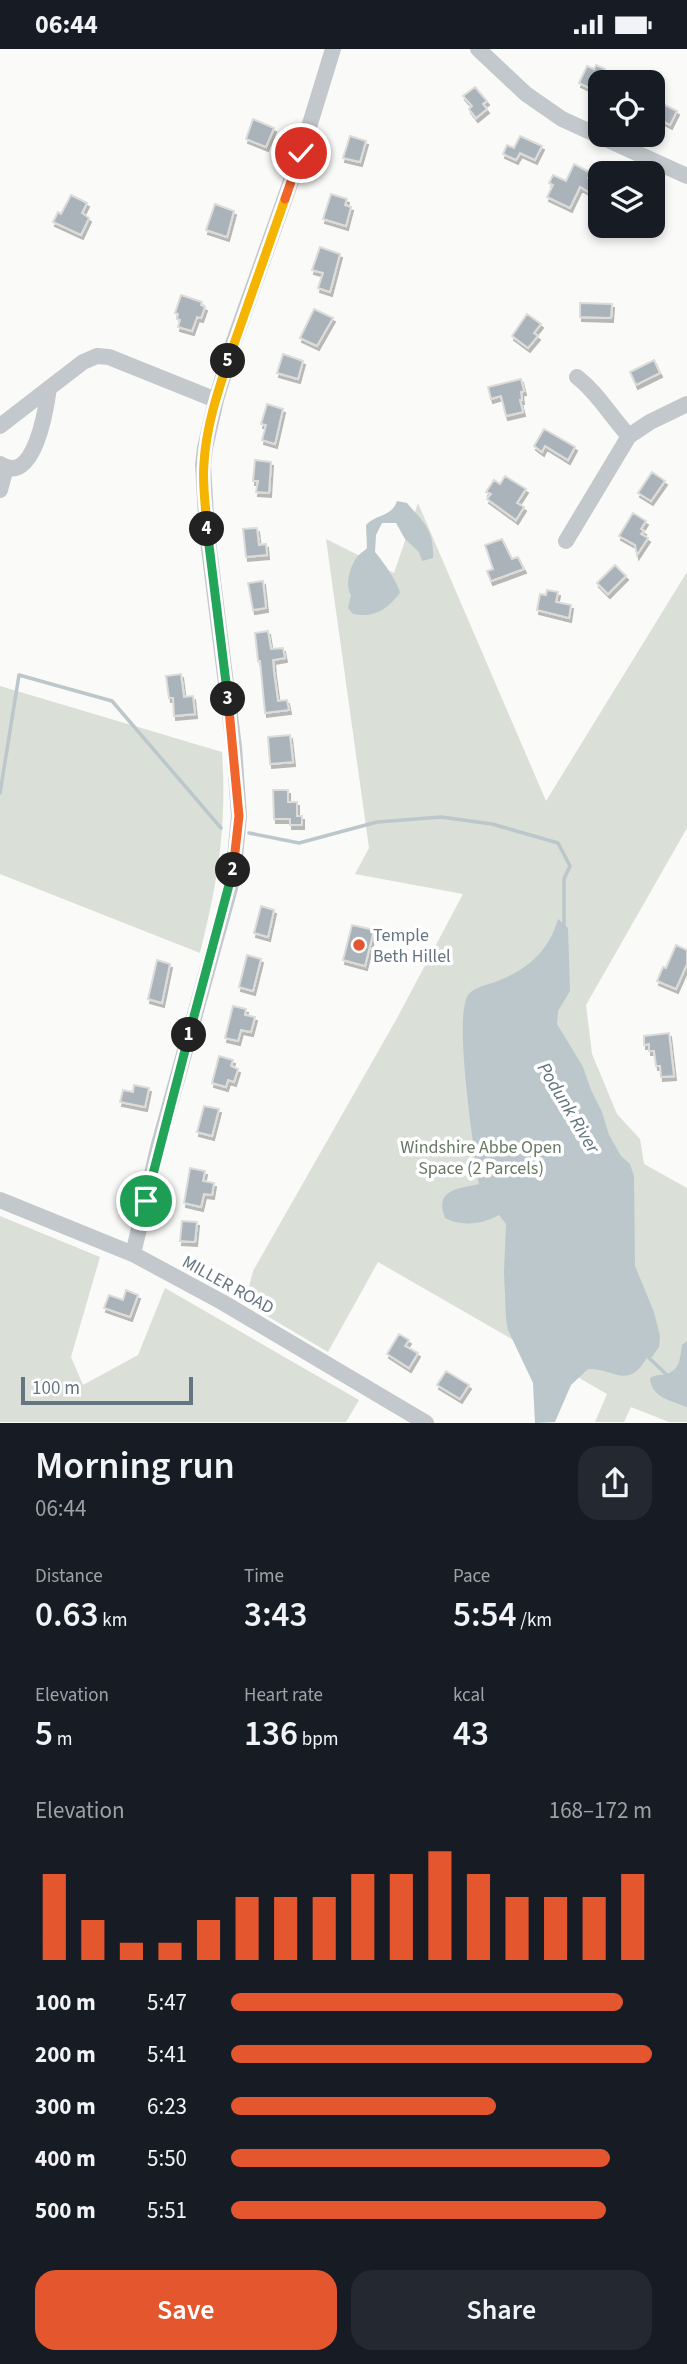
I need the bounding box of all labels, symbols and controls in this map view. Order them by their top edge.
text: 06:44 [35,6,98,43]
map controls [588,70,665,238]
button: locate [588,70,665,147]
pin [271,123,331,183]
icon: check [282,134,320,172]
button: layers [588,161,665,238]
pin: 5 [210,343,246,379]
text: 5 [222,347,233,374]
pin: 4 [190,511,224,547]
text: 4 [201,515,212,542]
pin: 3 [210,681,246,717]
text: 3 [222,685,233,712]
pin: 2 [216,853,250,887]
text: 2 [227,856,238,883]
place label: Temple Beth Hillel [373,923,451,969]
marker: Temple Beth Hillel [351,937,367,953]
pin: 1 [172,1017,206,1053]
text: 1 [183,1021,194,1048]
water label: Podunk River [530,1057,607,1160]
park label: Windshire Abbe Open Space (2 Parcels) [400,1135,562,1181]
pin [116,1171,176,1231]
icon: arrive [127,1182,165,1220]
street label: MILLER ROAD [178,1249,278,1321]
scale bar [21,1373,192,1405]
text: 100 m [32,1375,80,1402]
text: Morning run [35,1439,235,1493]
button: share [578,1446,652,1520]
text: 06:44 [35,1492,86,1525]
text: Distance [35,1563,103,1590]
text: Time [244,1563,284,1590]
text: Pace [453,1563,490,1590]
text: 0.63 [35,1590,99,1640]
text: 3:43 [244,1590,308,1640]
text: 5:54 [453,1590,517,1640]
text: km [99,1607,127,1634]
text: /km [517,1607,552,1634]
text: Elevation [35,1682,109,1709]
text: Heart rate [244,1682,323,1709]
text: kcal [453,1682,485,1709]
text: 5 [35,1709,53,1759]
text: 136 [244,1709,298,1759]
text: 43 [453,1709,489,1759]
text: m [53,1726,73,1753]
text: bpm [298,1726,338,1753]
text: Elevation [35,1794,125,1827]
text: 168–172 m [549,1794,652,1827]
text: 100 m [35,1986,96,2019]
text: 5:47 [147,1986,187,2019]
text: 200 m [35,2038,96,2071]
text: 5:41 [147,2038,187,2071]
text: 300 m [35,2090,96,2123]
text: 6:23 [147,2090,187,2123]
text: 400 m [35,2142,96,2175]
text: 5:50 [147,2142,187,2175]
text: 500 m [35,2194,96,2227]
text: 5:51 [147,2194,187,2227]
button: Save [35,2270,337,2350]
button: Share [351,2270,652,2350]

